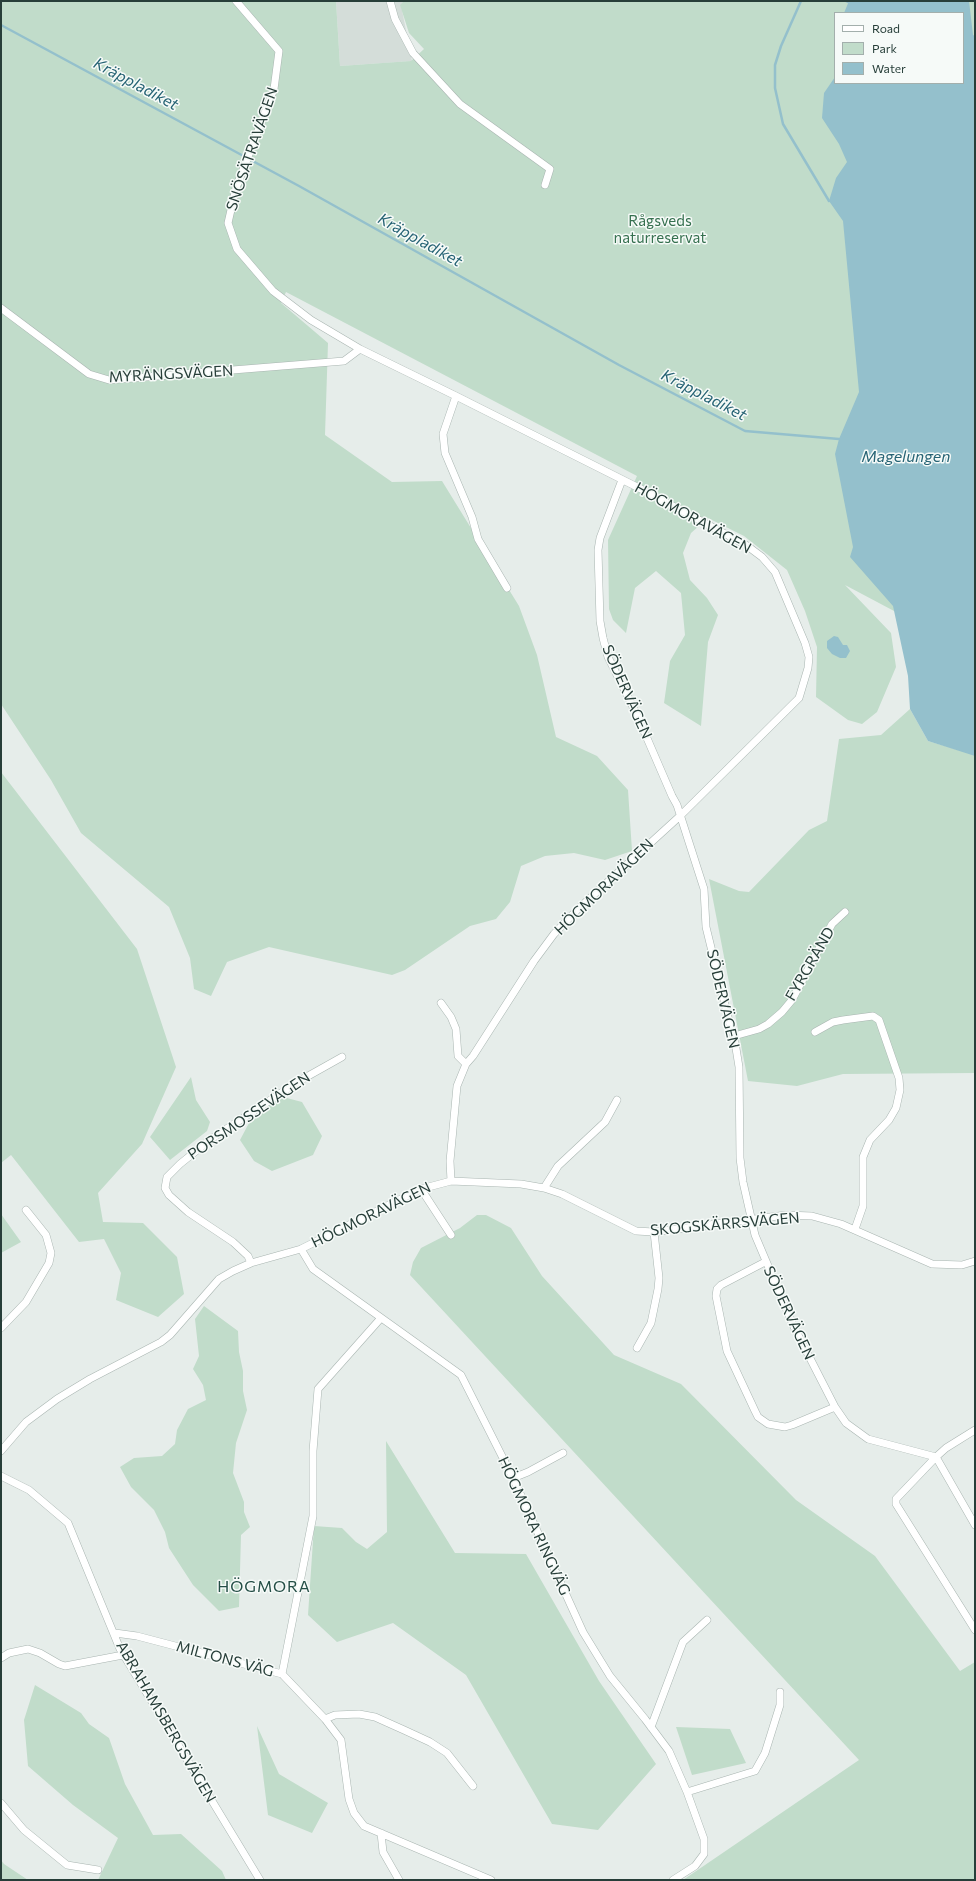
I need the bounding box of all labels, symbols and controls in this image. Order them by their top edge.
legend [834,12,964,84]
text: Road [872,21,900,35]
text: Park [872,41,897,55]
water label: Kräppladiket [90,54,182,114]
text: Water [872,61,906,75]
street label: SNÖSÄTRAVÄGEN [222,85,282,213]
water label: Kräppladiket [375,209,465,271]
park label: Rågsveds naturreservat [614,212,706,247]
street label: MYRÄNGSVÄGEN [108,362,234,386]
water label: Kräppladiket [658,365,750,425]
water label: Magelungen [862,447,950,467]
street label: HÖGMORAVÄGEN [632,479,754,557]
street label: SÖDERVÄGEN [598,642,656,742]
street label: HÖGMORAVÄGEN [551,835,657,939]
street label: FYRGRÄND [782,924,838,1004]
street label: SÖDERVÄGEN [703,948,743,1050]
street label: PORSMOSSEVÄGEN [184,1068,314,1164]
street label: HÖGMORAVÄGEN [308,1178,434,1252]
street label: SKOGSKÄRRSVÄGEN [650,1209,800,1239]
street label: SÖDERVÄGEN [759,1263,819,1363]
street label: HÖGMORA RINGVÄG [494,1454,574,1598]
district label: HÖGMORA [217,1577,311,1597]
street label: MILTONS VÄG [174,1637,276,1681]
street label: ABRAHAMSBERGSVÄGEN [112,1638,220,1806]

